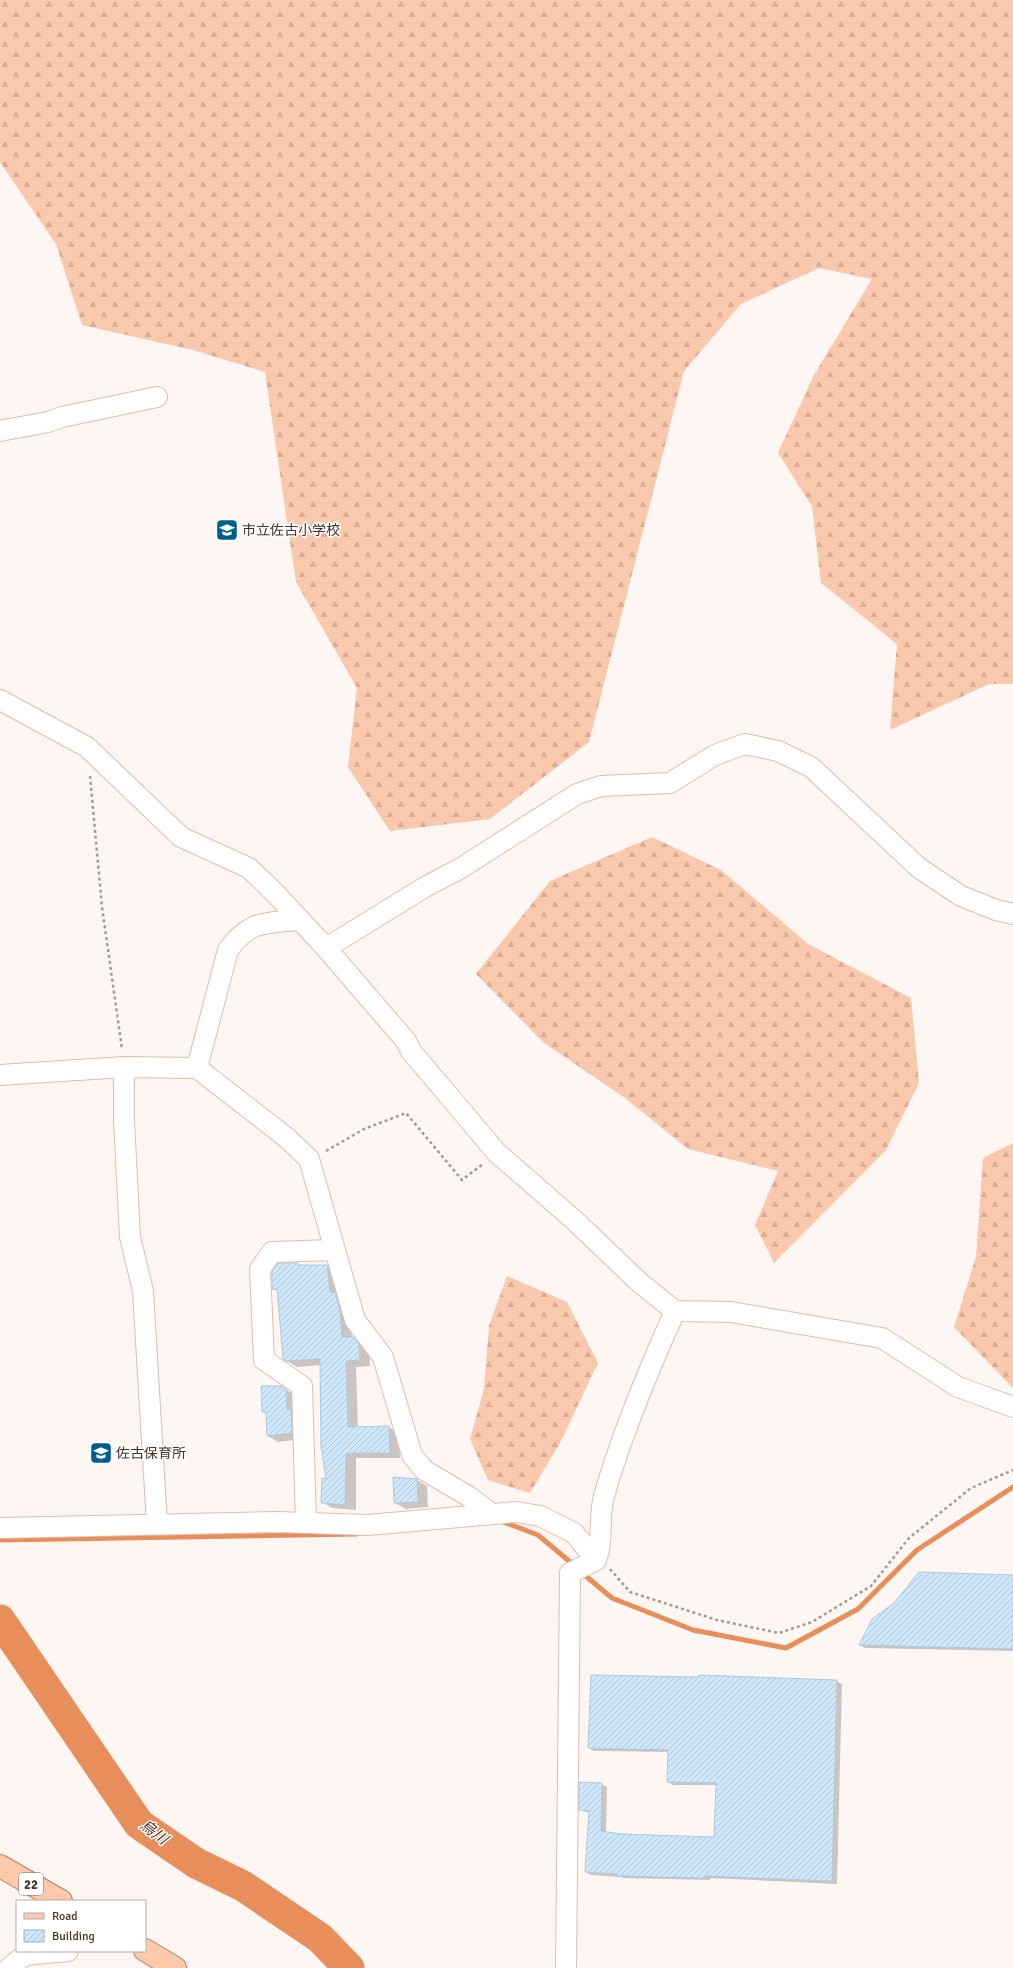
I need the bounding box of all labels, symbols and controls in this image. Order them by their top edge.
school or university icon: 市立佐古小学校 [214,517,240,543]
place label: 市立佐古小学校 [242,522,340,539]
school or university icon: 佐古保育所 [88,1440,114,1466]
place label: 佐古保育所 [116,1445,186,1462]
water label: 烏川 [137,1816,173,1849]
road number: 22 [19,1873,43,1895]
legend [16,1900,146,1952]
text: Road [52,1909,78,1924]
text: Building [52,1929,95,1944]

